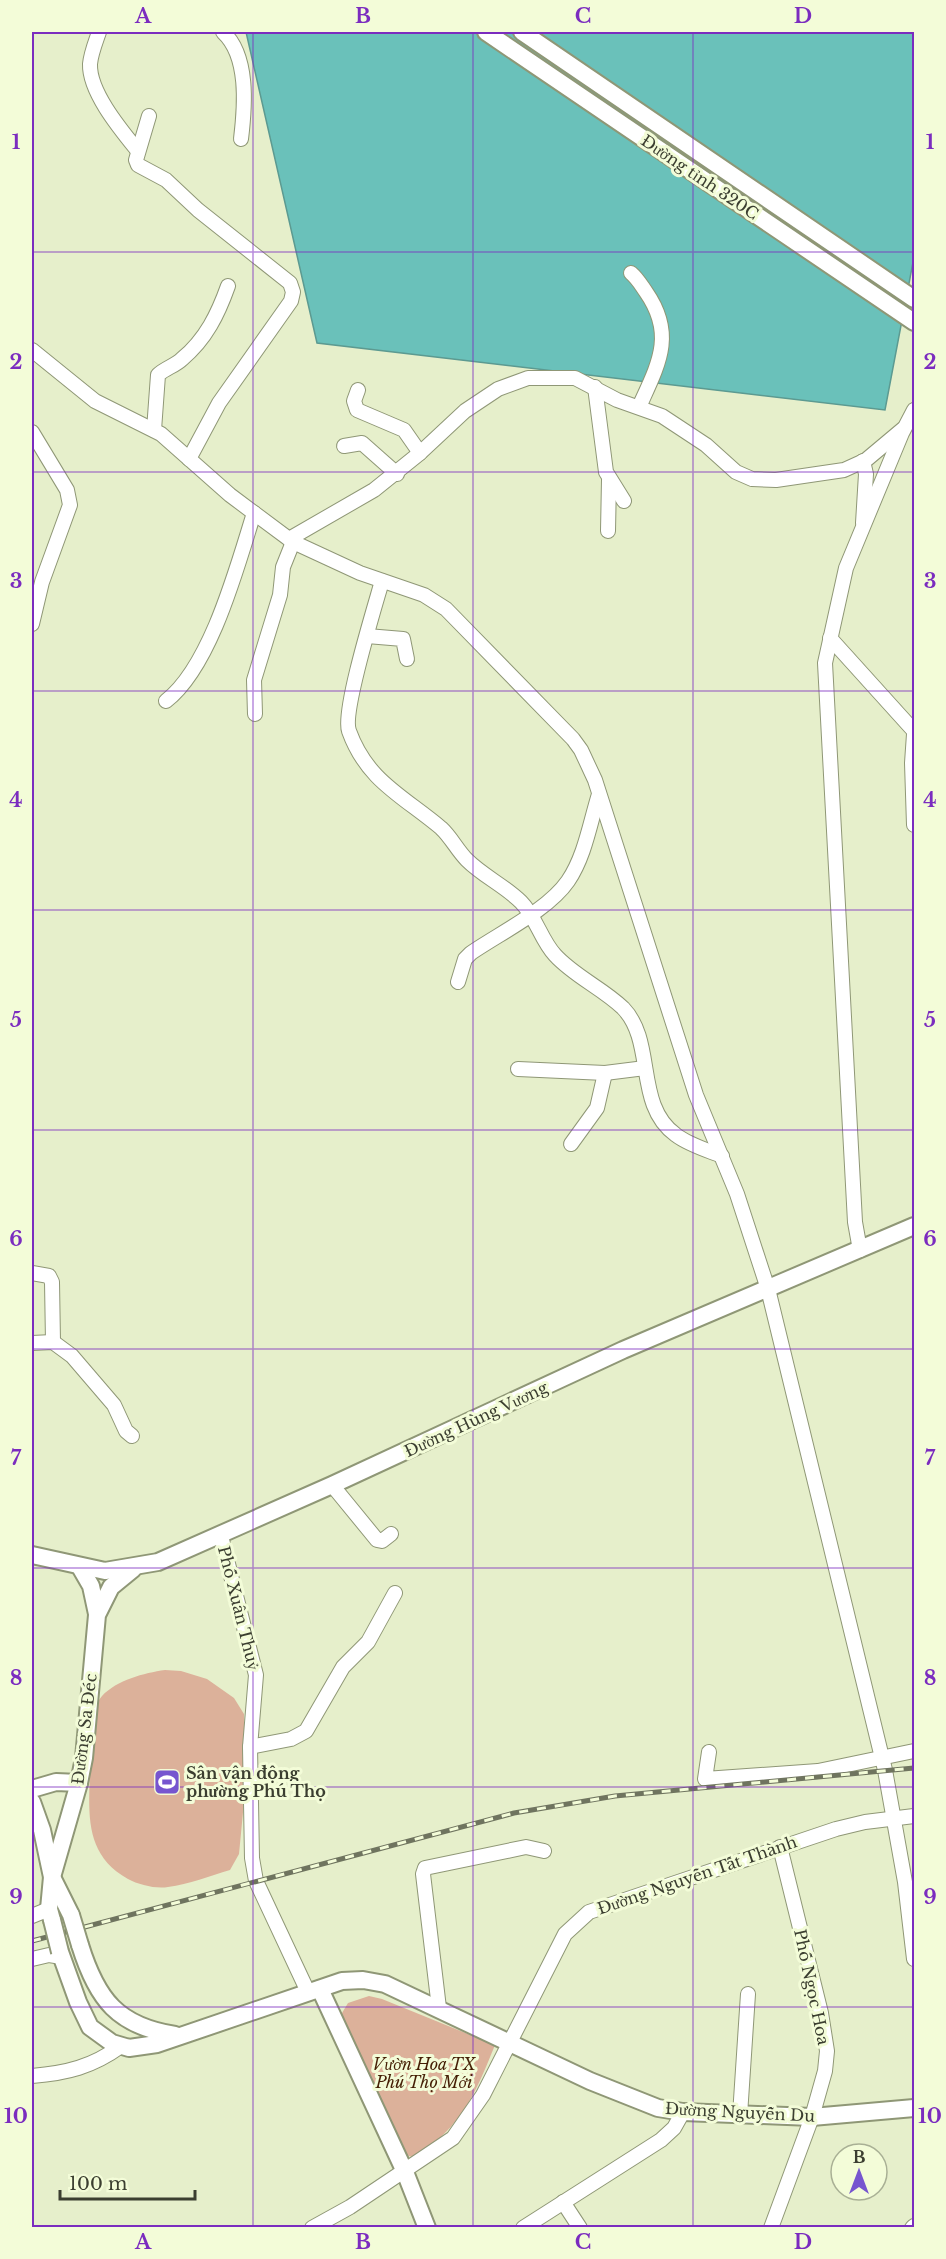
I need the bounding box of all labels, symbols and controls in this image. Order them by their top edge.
text: A [134,4,152,28]
text: B [355,4,371,28]
text: C [575,4,591,28]
text: D [794,4,812,28]
text: 1 [12,130,21,154]
street label: Đường tỉnh 320C [637,130,763,224]
text: 1 [926,130,935,154]
text: 2 [9,350,23,374]
text: 2 [923,350,937,374]
text: 3 [10,569,22,593]
text: 3 [924,569,936,593]
text: 4 [9,788,23,812]
text: 4 [923,788,937,812]
text: 5 [10,1008,22,1032]
text: 5 [924,1008,936,1032]
text: 6 [9,1227,23,1251]
text: 6 [923,1227,937,1251]
street label: Đường Hùng Vương [401,1377,551,1461]
text: 7 [11,1446,22,1470]
text: 7 [925,1446,936,1470]
street label: Phố Xuân Thuỷ [214,1544,264,1672]
text: 8 [10,1666,22,1690]
text: 8 [924,1666,936,1690]
street label: Đường Sa Đéc [67,1672,101,1786]
place label: Sân vận động phường Phú Thọ [186,1763,326,1801]
sports icon: Sân vận động phường Phú Thọ [152,1767,182,1797]
street label: Đường Nguyễn Tất Thành [595,1831,799,1919]
text: 9 [9,1885,23,1909]
text: 9 [923,1885,937,1909]
street label: Phố Ngọc Hoa [790,1927,834,2047]
park label: Vườn Hoa TX Phú Thọ Mới [372,2054,477,2092]
street label: Đường Nguyễn Du [665,2098,816,2126]
text: 10 [4,2104,28,2128]
text: 10 [918,2104,942,2128]
north arrow [829,2142,889,2202]
text: B [853,2147,866,2167]
scale bar [60,2163,195,2201]
text: 100 m [69,2173,127,2195]
text: A [134,2230,152,2254]
text: B [355,2230,371,2254]
text: C [575,2230,591,2254]
text: D [794,2230,812,2254]

